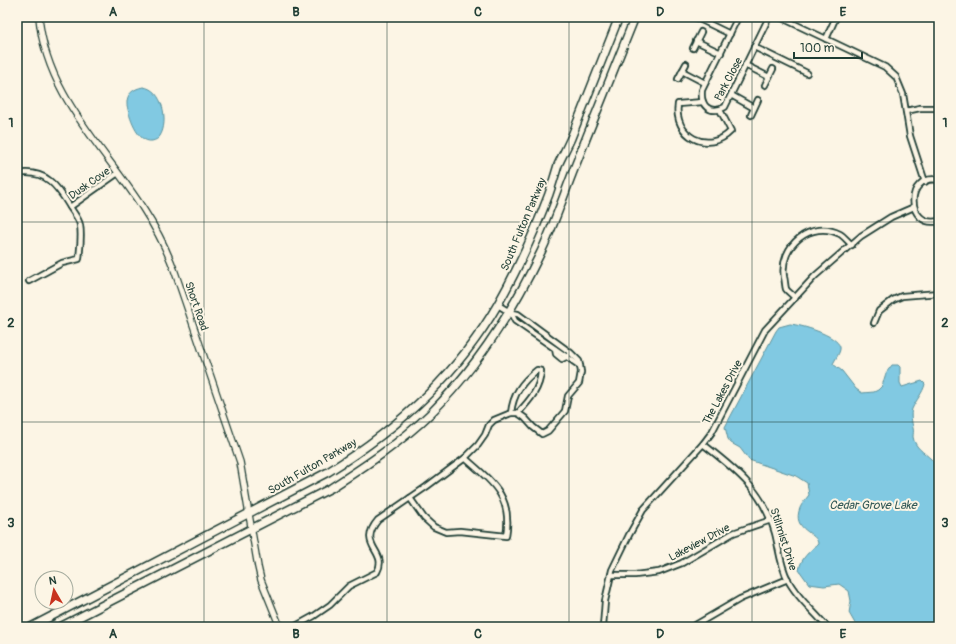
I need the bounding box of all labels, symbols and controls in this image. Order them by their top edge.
text: A [109,4,118,20]
text: B [292,4,300,20]
text: C [474,4,482,20]
text: D [656,4,664,20]
text: E [840,4,847,20]
scale bar [794,34,862,60]
text: 100 m [800,41,835,56]
street label: Park Close [712,55,746,103]
text: 1 [8,115,14,131]
text: 1 [942,115,948,131]
street label: Dusk Cove [66,164,113,202]
street label: South Fulton Parkway [498,175,549,273]
street label: Short Road [182,280,211,332]
text: 2 [7,315,15,331]
text: 2 [941,315,949,331]
street label: The Lakes Drive [700,357,745,427]
street label: South Fulton Parkway [266,436,359,497]
water label: Cedar Grove Lake [829,498,918,513]
street label: Stillmist Drive [767,506,800,573]
text: 3 [7,515,15,531]
text: 3 [941,515,949,531]
street label: Lakeview Drive [667,521,732,564]
north arrow [34,570,74,610]
text: N [48,574,58,588]
text: A [109,626,118,642]
text: B [292,626,300,642]
text: C [474,626,482,642]
text: D [656,626,664,642]
text: E [840,626,847,642]

